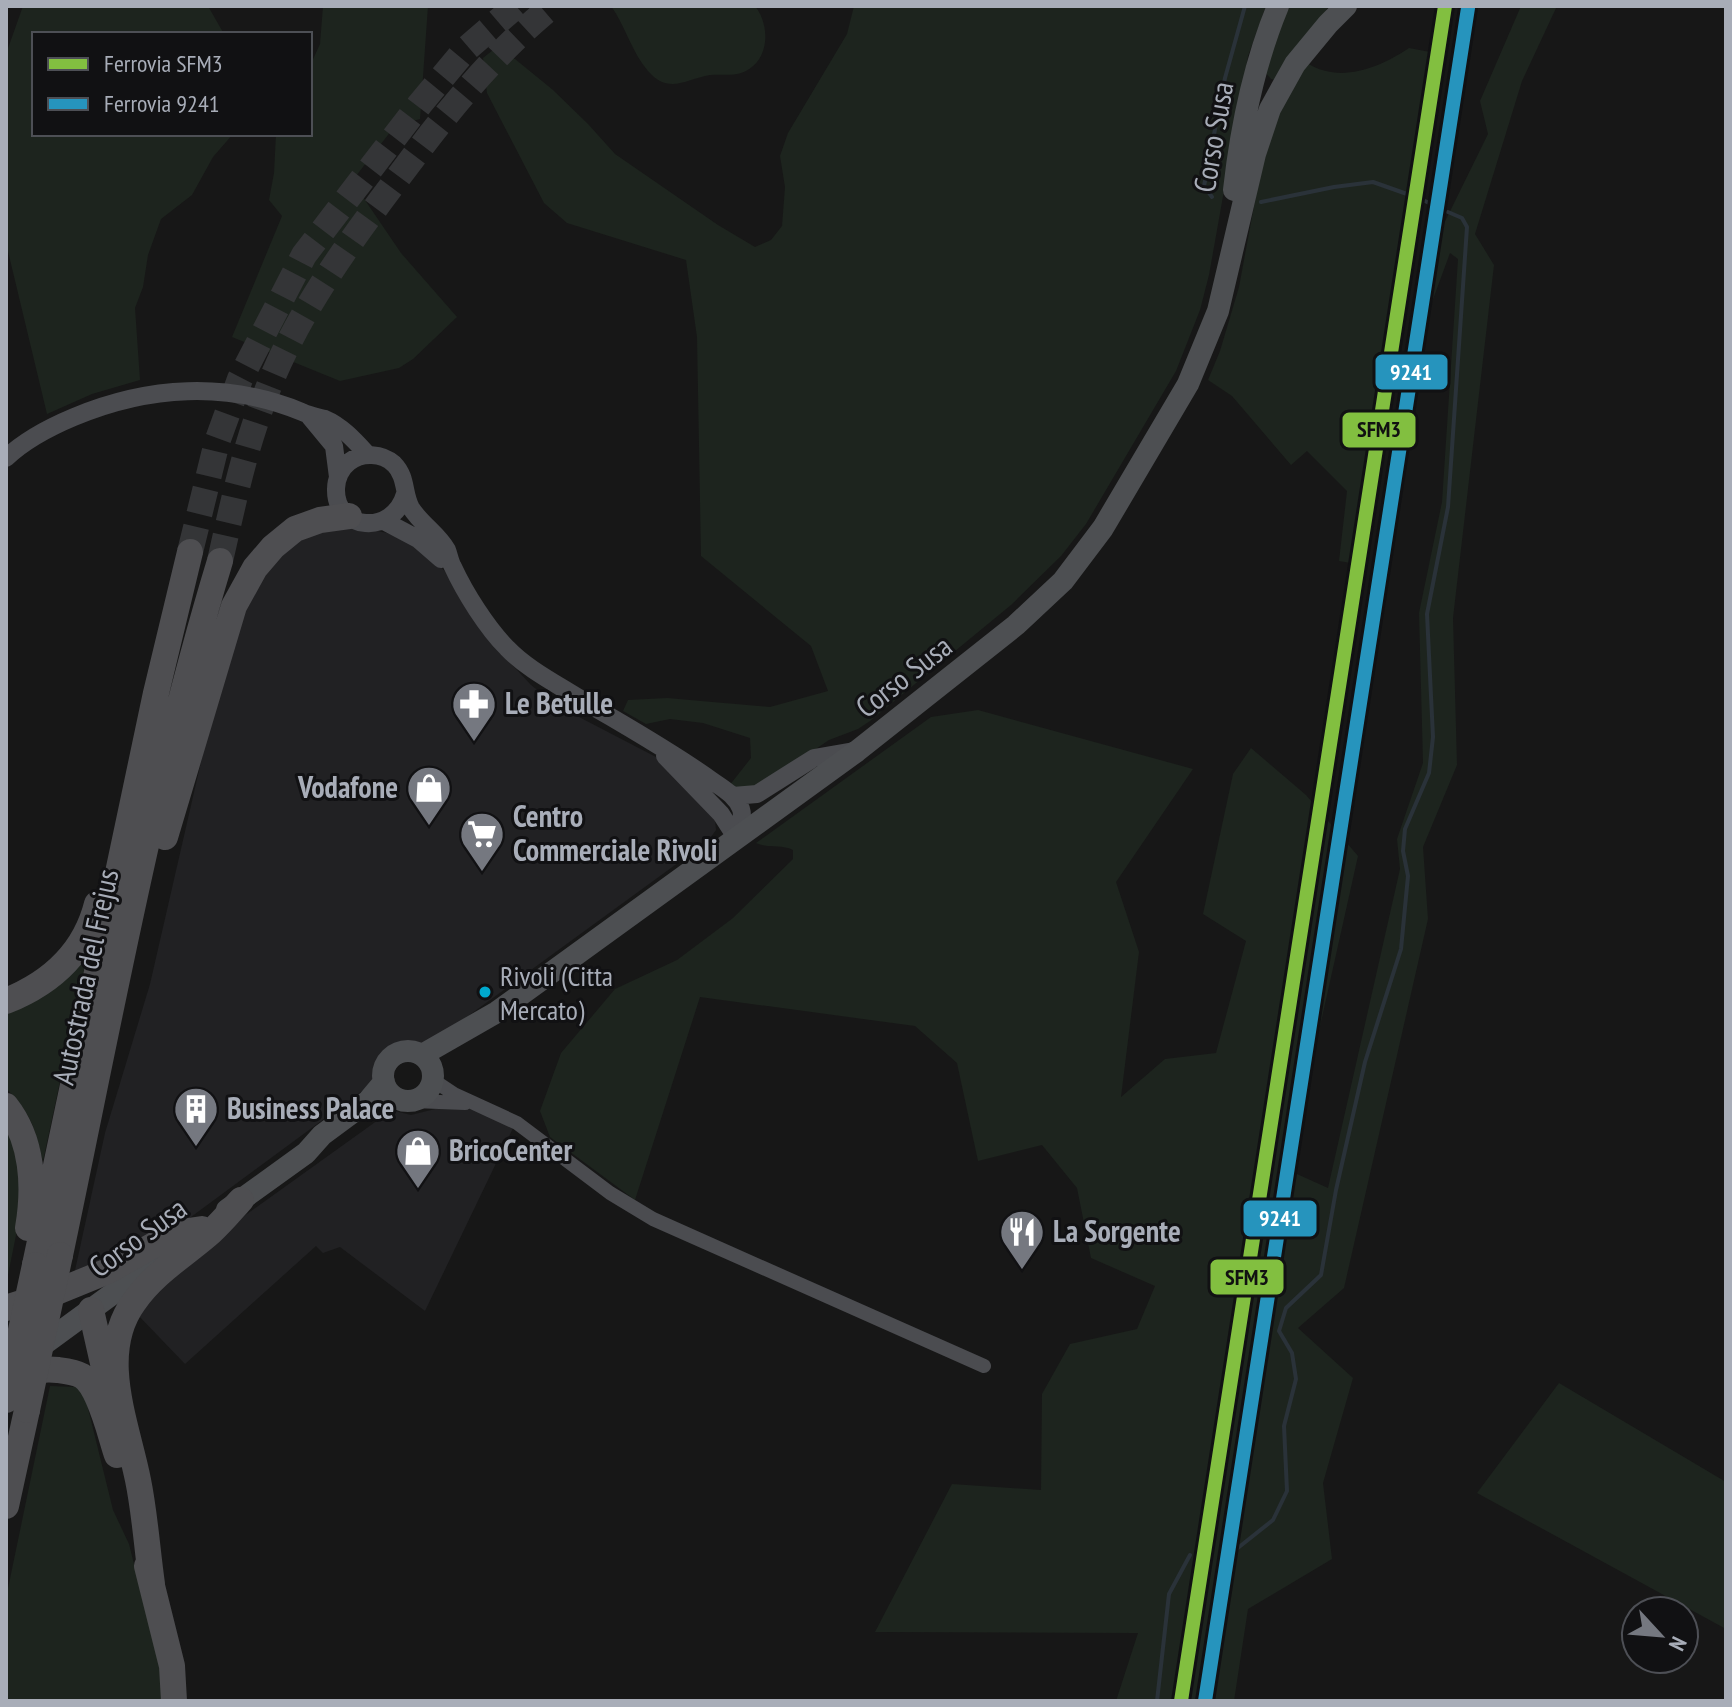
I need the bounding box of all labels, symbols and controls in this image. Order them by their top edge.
legend [32,32,312,136]
text: Ferrovia SFM3 [104,48,223,79]
street label: Corso Susa [1184,78,1241,195]
text: Ferrovia 9241 [104,88,220,119]
line badge: 9241 [1374,353,1449,391]
text: 9241 [1390,358,1432,386]
line badge: SFM3 [1341,411,1417,449]
text: SFM3 [1357,415,1401,443]
street label: Corso Susa [847,626,959,726]
pharmacy icon: Le Betulle [450,680,498,743]
place label: Le Betulle [505,683,613,722]
shop icon: Vodafone [405,764,453,827]
place label: Vodafone [297,767,398,806]
place label: Centro Commerciale Rivoli [513,796,718,869]
supermarket icon: Centro Commerciale Rivoli [458,810,506,873]
street label: Autostrada del Frejus [43,865,126,1088]
place label: Rivoli (Citta Mercato) [500,957,613,1028]
marker: Rivoli (Citta Mercato) [477,984,493,1000]
building icon: Business Palace [172,1085,220,1148]
place label: Business Palace [227,1088,394,1127]
shop icon: BricoCenter [394,1127,442,1190]
place label: BricoCenter [449,1130,572,1169]
street label: Corso Susa [81,1188,194,1285]
line badge: 9241 [1242,1199,1318,1238]
text: 9241 [1259,1204,1301,1232]
restaurant icon: La Sorgente [998,1208,1046,1271]
place label: La Sorgente [1053,1211,1181,1250]
line badge: SFM3 [1209,1258,1285,1296]
text: SFM3 [1225,1263,1269,1291]
north arrow [1620,1595,1700,1675]
text: N [1663,1632,1693,1655]

